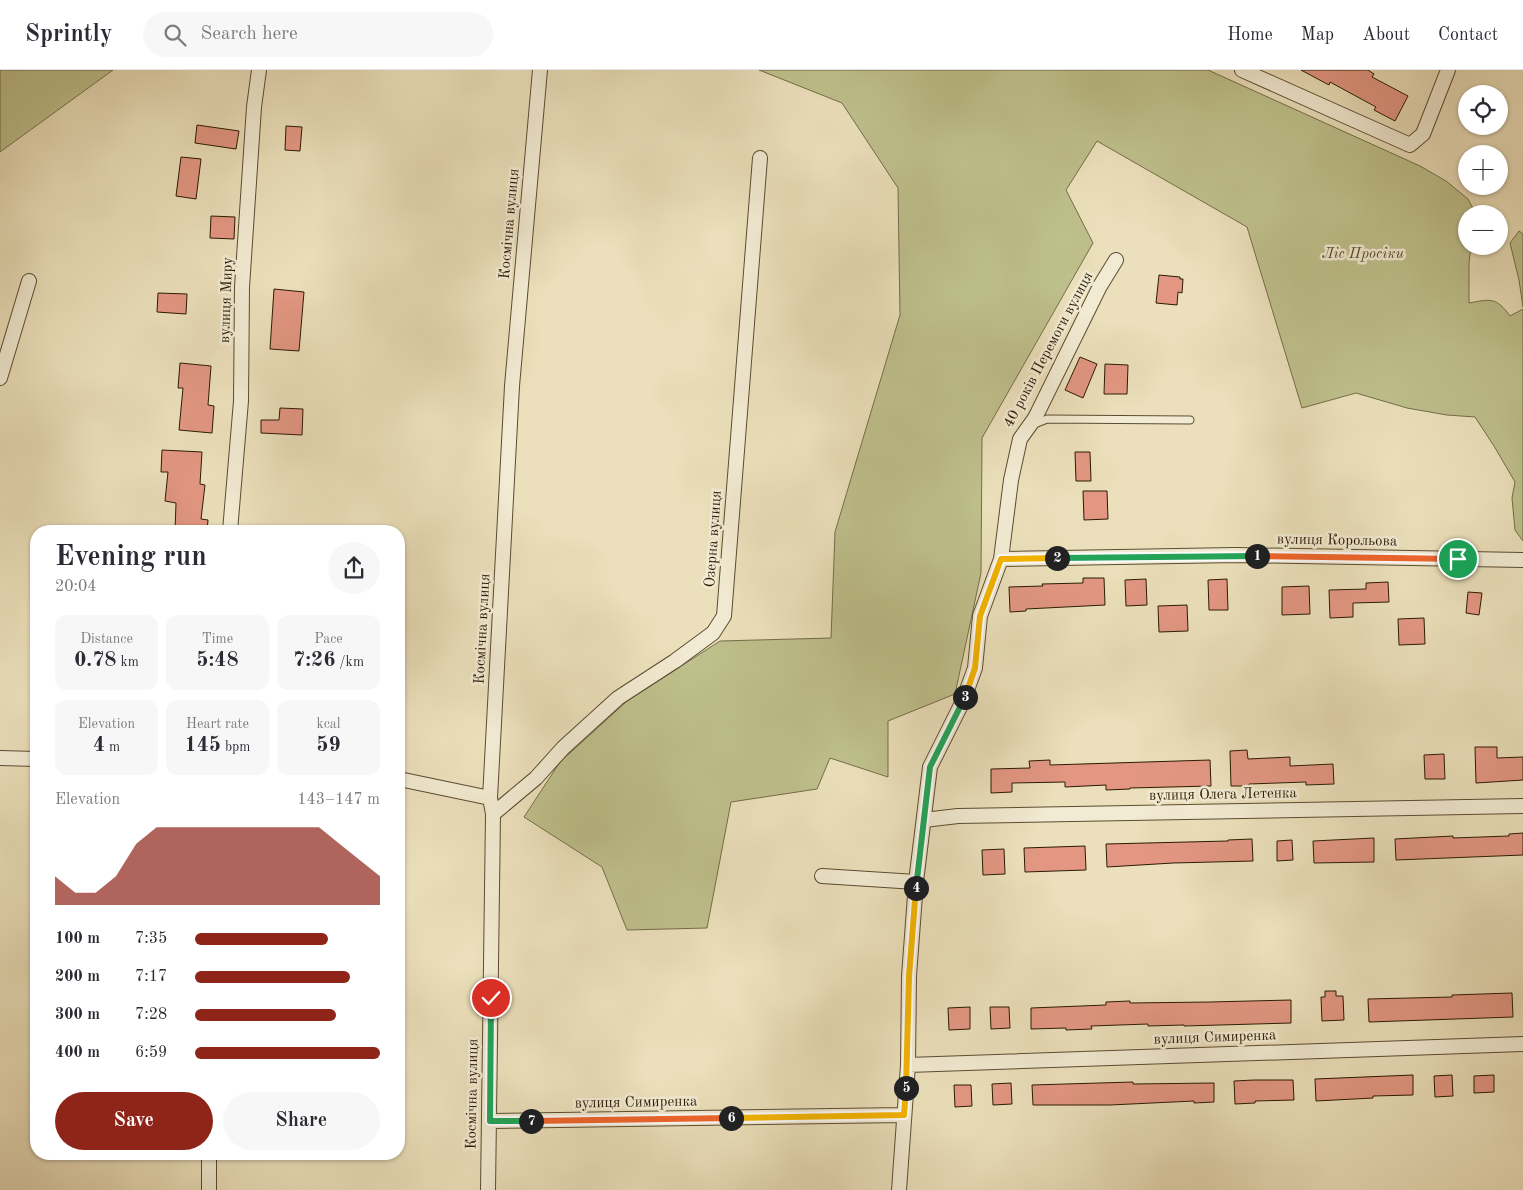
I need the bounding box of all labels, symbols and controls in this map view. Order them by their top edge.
search box [143,12,493,57]
icon: search [161,21,189,49]
text: Sprintly [25,23,113,47]
text: Search here [201,25,298,44]
text: Home [1227,26,1273,44]
text: Map [1301,26,1334,44]
text: About [1362,26,1410,44]
text: Contact [1438,26,1498,44]
map controls [1458,85,1508,255]
button: locate [1458,85,1508,135]
button: + [1458,145,1508,195]
street label: Космічна вулиця [498,168,522,280]
button: − [1458,205,1508,255]
park label: Ліс Просіки [1322,247,1405,262]
street label: вулиця Миру [218,257,236,343]
street label: 40 років Перемоги вулиця [1002,269,1097,430]
street label: Озерна вулиця [703,490,725,588]
street label: вулиця Корольова [1277,532,1398,550]
pin [1437,538,1479,580]
button: share [328,542,380,594]
text: Evening run [55,544,207,572]
pin: 1 [1244,544,1270,568]
icon: arrive [1444,545,1472,573]
pin: 2 [1044,546,1070,570]
text: 1 [1253,549,1262,563]
text: 2 [1053,551,1062,565]
street label: Космічна вулиця [473,573,493,685]
text: 20:04 [55,579,97,595]
text: Distance [80,632,133,646]
text: Time [202,632,233,646]
text: Pace [314,632,343,646]
text: 0.78 [74,650,117,671]
text: 5:48 [196,650,239,671]
text: 7:26 [293,650,335,671]
text: km [117,655,139,669]
text: /km [335,655,364,669]
pin: 3 [952,684,978,710]
text: 3 [961,690,970,704]
text: Elevation [78,717,135,731]
text: Heart rate [186,717,249,731]
text: kcal [316,717,341,731]
text: 4 [93,735,105,756]
text: 145 [184,735,221,756]
text: 59 [316,735,341,756]
text: m [105,740,120,754]
text: bpm [221,740,251,754]
street label: вулиця Олега Летенка [1149,786,1298,804]
text: Elevation [55,792,120,808]
text: 143–147 m [297,792,380,808]
pin: 4 [904,876,928,900]
text: 4 [912,881,921,895]
text: 100 m [55,931,100,947]
text: 7:35 [135,931,167,947]
text: 200 m [55,969,100,985]
text: 7:17 [135,969,167,985]
pin [470,977,512,1019]
icon: check [477,984,505,1012]
text: 300 m [55,1007,100,1023]
text: 7:28 [135,1007,167,1023]
street label: вулиця Симиренка [1153,1028,1277,1048]
street label: Космічна вулиця [465,1038,481,1150]
text: 400 m [55,1045,100,1061]
text: 6:59 [135,1045,167,1061]
pin: 5 [894,1076,918,1100]
text: 5 [902,1081,911,1095]
button: Save [55,1092,213,1150]
button: Share [223,1092,380,1150]
street label: вулиця Симиренка [574,1094,698,1112]
pin: 6 [718,1106,744,1130]
pin: 7 [518,1108,544,1134]
text: 6 [727,1111,736,1125]
text: 7 [527,1114,536,1128]

